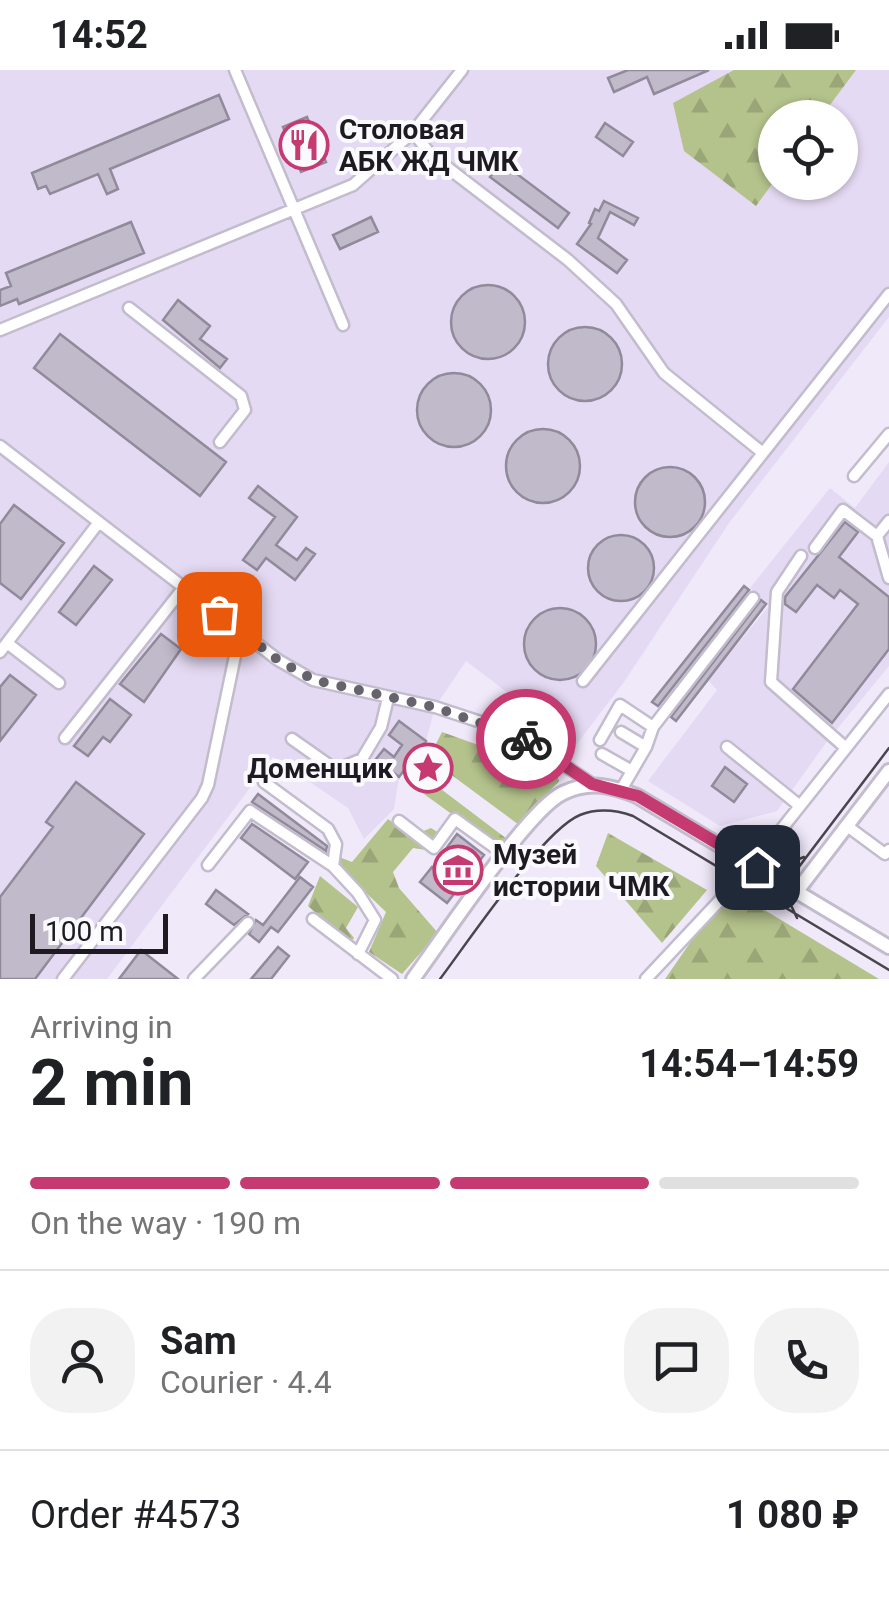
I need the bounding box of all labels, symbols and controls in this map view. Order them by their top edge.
text: 14:52 [50,13,148,57]
map controls [758,100,858,200]
button: locate [758,100,858,200]
place label: Столовая АБК ЖД ЧМК [339,113,519,178]
restaurant icon: Столовая АБК ЖД ЧМК [278,119,330,171]
pin [177,572,262,657]
icon: bag [192,587,247,642]
courier [476,689,576,789]
icon: bike [499,712,554,767]
place icon: Доменщик [402,742,454,794]
place label: Доменщик [247,752,393,785]
pin [715,825,800,910]
place label: Музей истории ЧМК [493,838,670,903]
icon: home [730,840,785,895]
museum icon: Музей истории ЧМК [432,844,484,896]
scale bar [30,909,168,954]
text: 100 m [45,915,124,948]
text: Arriving in [30,1008,173,1046]
text: 14:54–14:59 [639,1042,859,1086]
text: 2 min [30,1045,193,1121]
text: On the way · 190 m [30,1204,301,1242]
button: person [30,1308,135,1413]
button: chat [624,1308,729,1413]
button: phone [754,1308,859,1413]
text: Sam [160,1319,237,1363]
text: Courier · 4.4 [160,1363,332,1401]
text: Order #4573 [30,1493,241,1537]
text: 1 080 ₽ [726,1493,859,1537]

